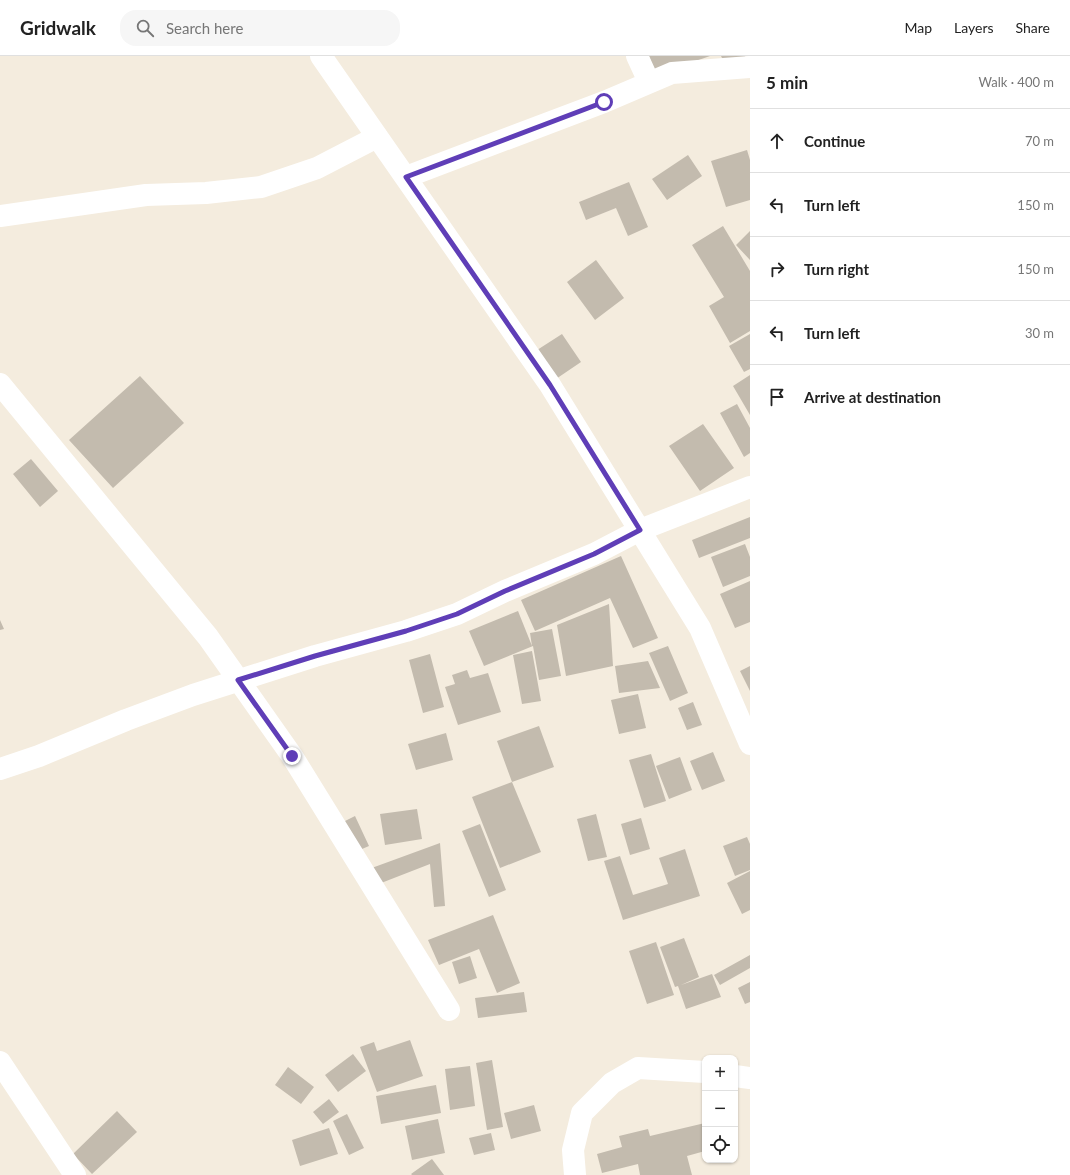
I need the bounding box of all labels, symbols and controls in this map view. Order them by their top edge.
search box [120,10,400,46]
text: Gridwalk [20,16,96,39]
icon: search [134,17,156,39]
text: Search here [166,19,243,37]
text: Map [904,19,932,36]
text: Layers [954,19,994,36]
text: Share [1016,19,1050,36]
text: 5 min [766,72,808,93]
text: Walk · 400 m [978,74,1054,90]
route start [595,93,613,111]
icon: ahead [766,130,788,152]
text: Continue [804,132,865,150]
text: 70 m [1025,133,1054,149]
icon: left [766,194,788,216]
text: Turn left [804,196,860,214]
text: 150 m [1017,197,1054,213]
icon: right [766,258,788,280]
text: Turn right [804,260,869,278]
text: 150 m [1017,261,1054,277]
icon: left [766,322,788,344]
text: Turn left [804,324,860,342]
text: 30 m [1025,325,1054,341]
icon: arrive [766,386,788,408]
text: Arrive at destination [804,388,941,406]
route end [283,747,301,765]
map controls [702,1055,738,1163]
button: + [702,1055,738,1091]
button: − [702,1091,738,1127]
button: locate [702,1127,738,1163]

